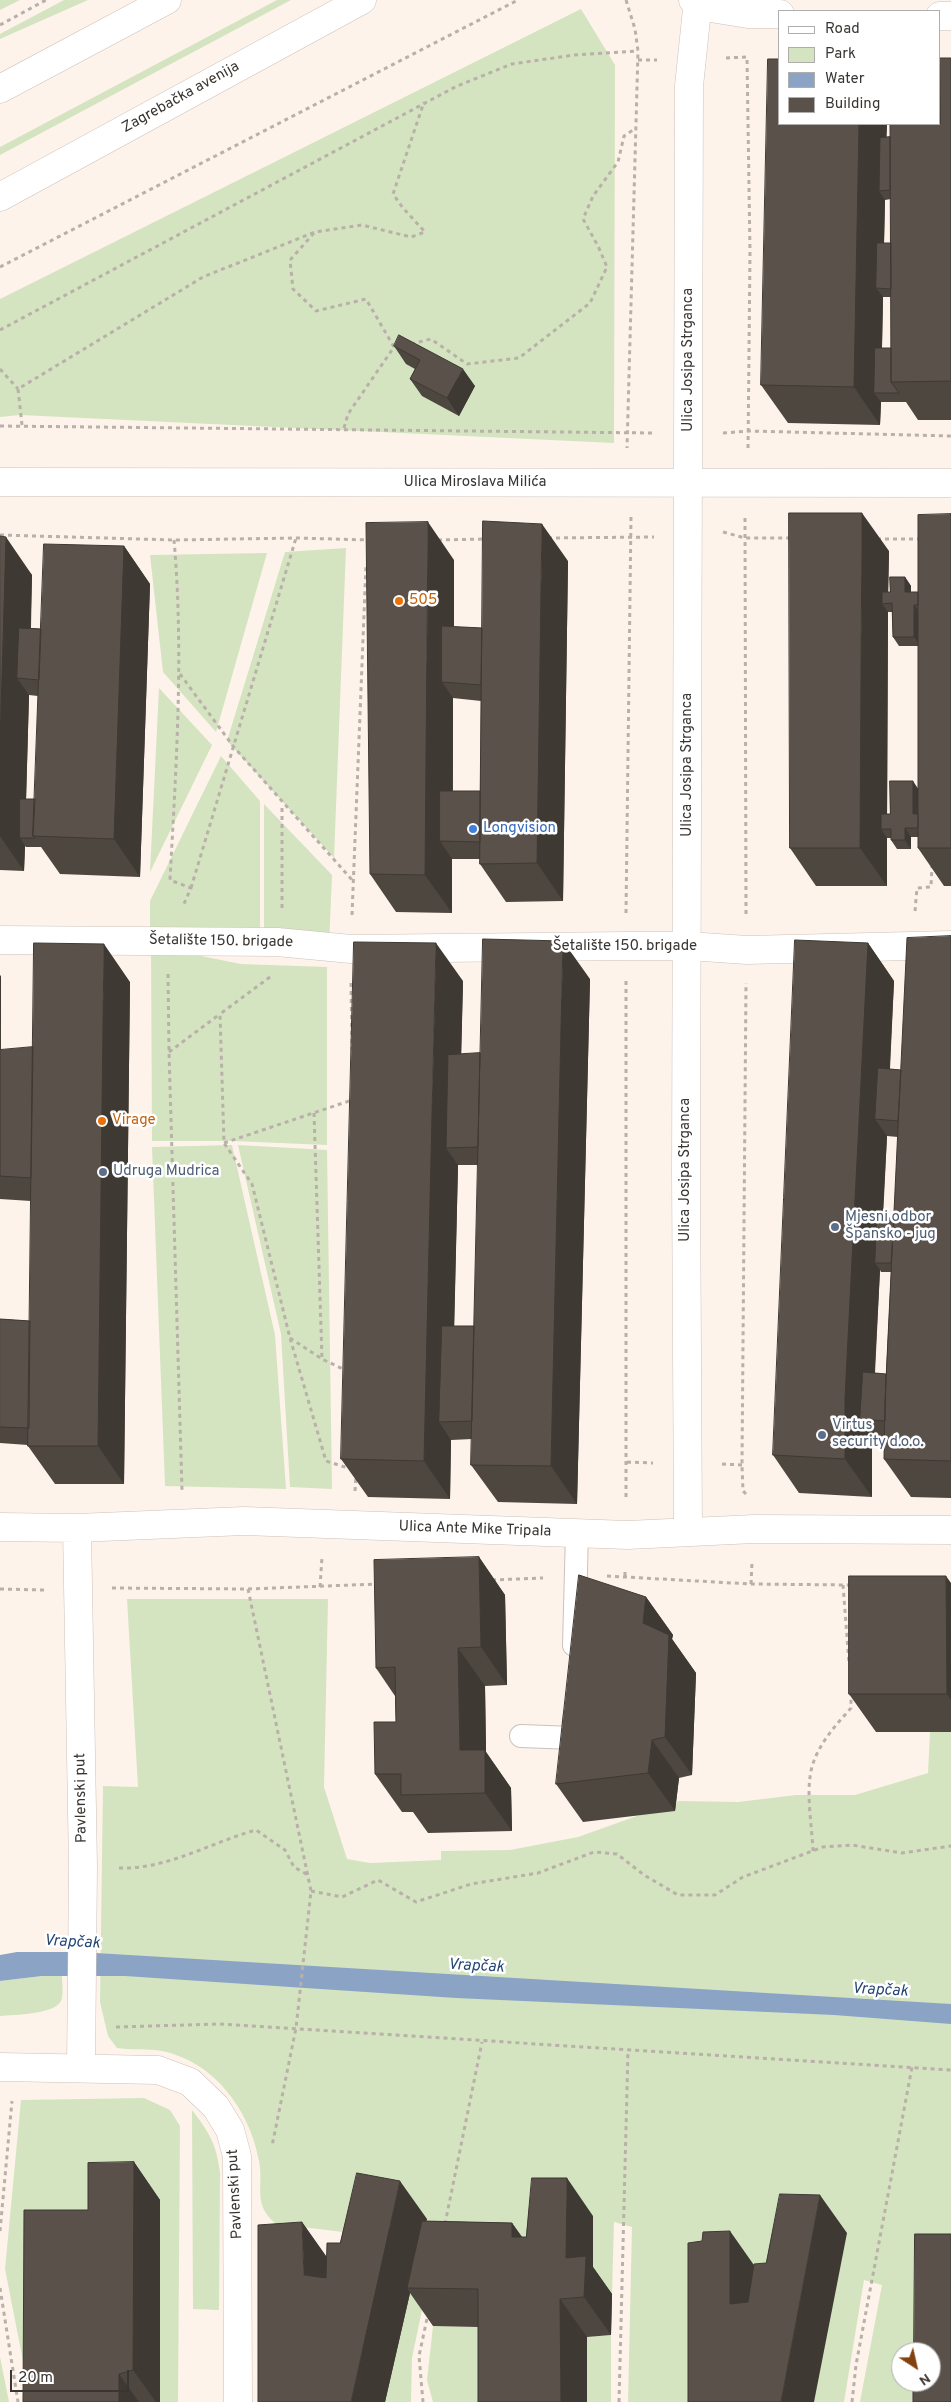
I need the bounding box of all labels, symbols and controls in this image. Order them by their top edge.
legend [778,10,941,125]
text: Road [825,20,860,39]
text: Park [825,45,856,64]
street label: Zagrebačka avenija [119,58,243,138]
text: Water [825,70,864,89]
text: Building [825,95,880,114]
street label: Ulica Josipa Strganca [680,288,698,432]
street label: Ulica Miroslava Milića [404,474,546,492]
place label: 505 [409,592,437,610]
marker: 505 [393,595,405,607]
street label: Ulica Josipa Strganca [679,693,697,837]
place label: Longvision [483,820,556,838]
marker: Longvision [467,823,479,835]
street label: Šetalište 150. brigade [149,932,293,952]
street label: Šetalište 150. brigade [553,938,697,956]
street label: Ulica Josipa Strganca [677,1098,695,1242]
place label: Virage [112,1112,156,1130]
marker: Virage [96,1115,108,1127]
place label: Udruga Mudrica [113,1163,219,1181]
marker: Udruga Mudrica [97,1166,109,1178]
place label: Mjesni odbor Špansko - jug [845,1209,936,1244]
marker: Mjesni odbor Špansko - jug [829,1221,841,1233]
place label: Virtus security d.o.o. [832,1417,924,1452]
marker: Virtus security d.o.o. [816,1429,828,1441]
street label: Ulica Ante Mike Tripala [398,1518,552,1542]
street label: Pavlenski put [72,1753,92,1843]
water label: Vrapčak [44,1932,100,1954]
water label: Vrapčak [448,1956,504,1978]
water label: Vrapčak [852,1980,908,2002]
street label: Pavlenski put [225,2148,247,2240]
north arrow [891,2342,941,2392]
scale bar [12,2360,131,2392]
text: 20 m [18,2369,53,2388]
text: N [915,2369,933,2389]

